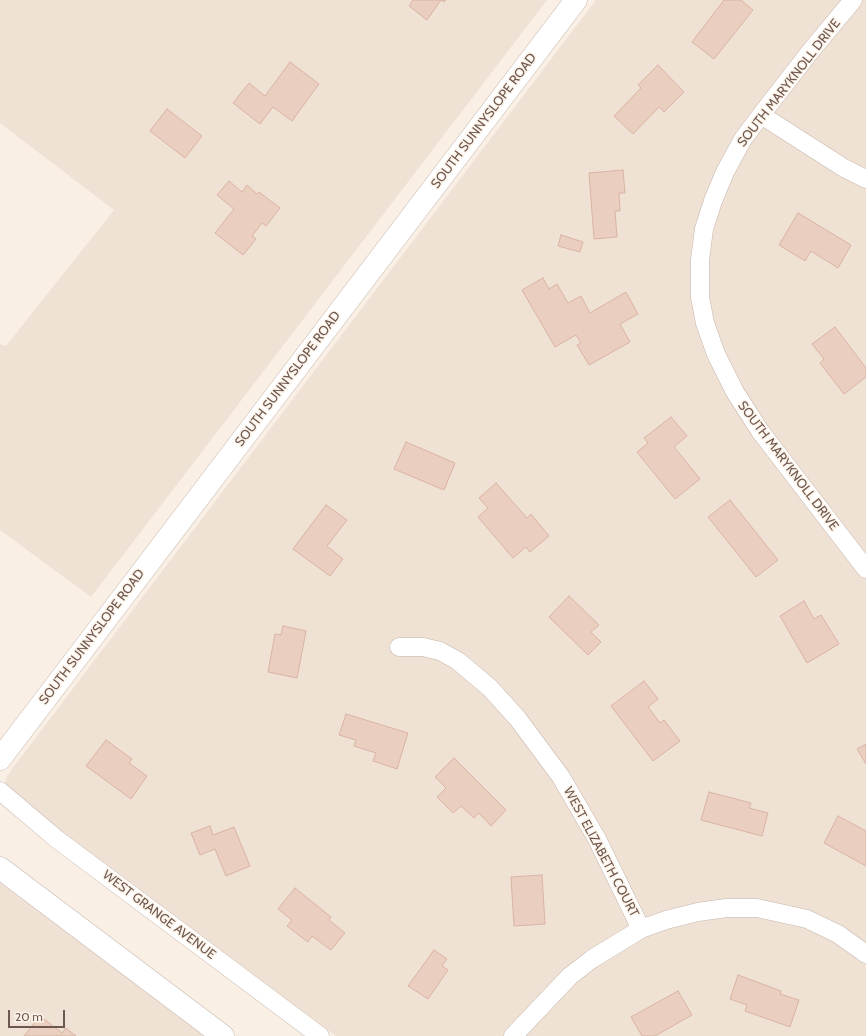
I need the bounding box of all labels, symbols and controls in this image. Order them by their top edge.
street label: SOUTH MARYKNOLL DRIVE [734,16,844,150]
street label: SOUTH SUNNYSLOPE ROAD [428,50,540,192]
street label: SOUTH SUNNYSLOPE ROAD [232,308,344,450]
street label: SOUTH MARYKNOLL DRIVE [734,398,842,534]
street label: SOUTH SUNNYSLOPE ROAD [36,566,148,708]
street label: WEST ELIZABETH COURT [560,784,642,920]
street label: WEST GRANGE AVENUE [99,867,219,963]
scale bar [10,1002,67,1028]
text: 20 m [15,1009,43,1024]

